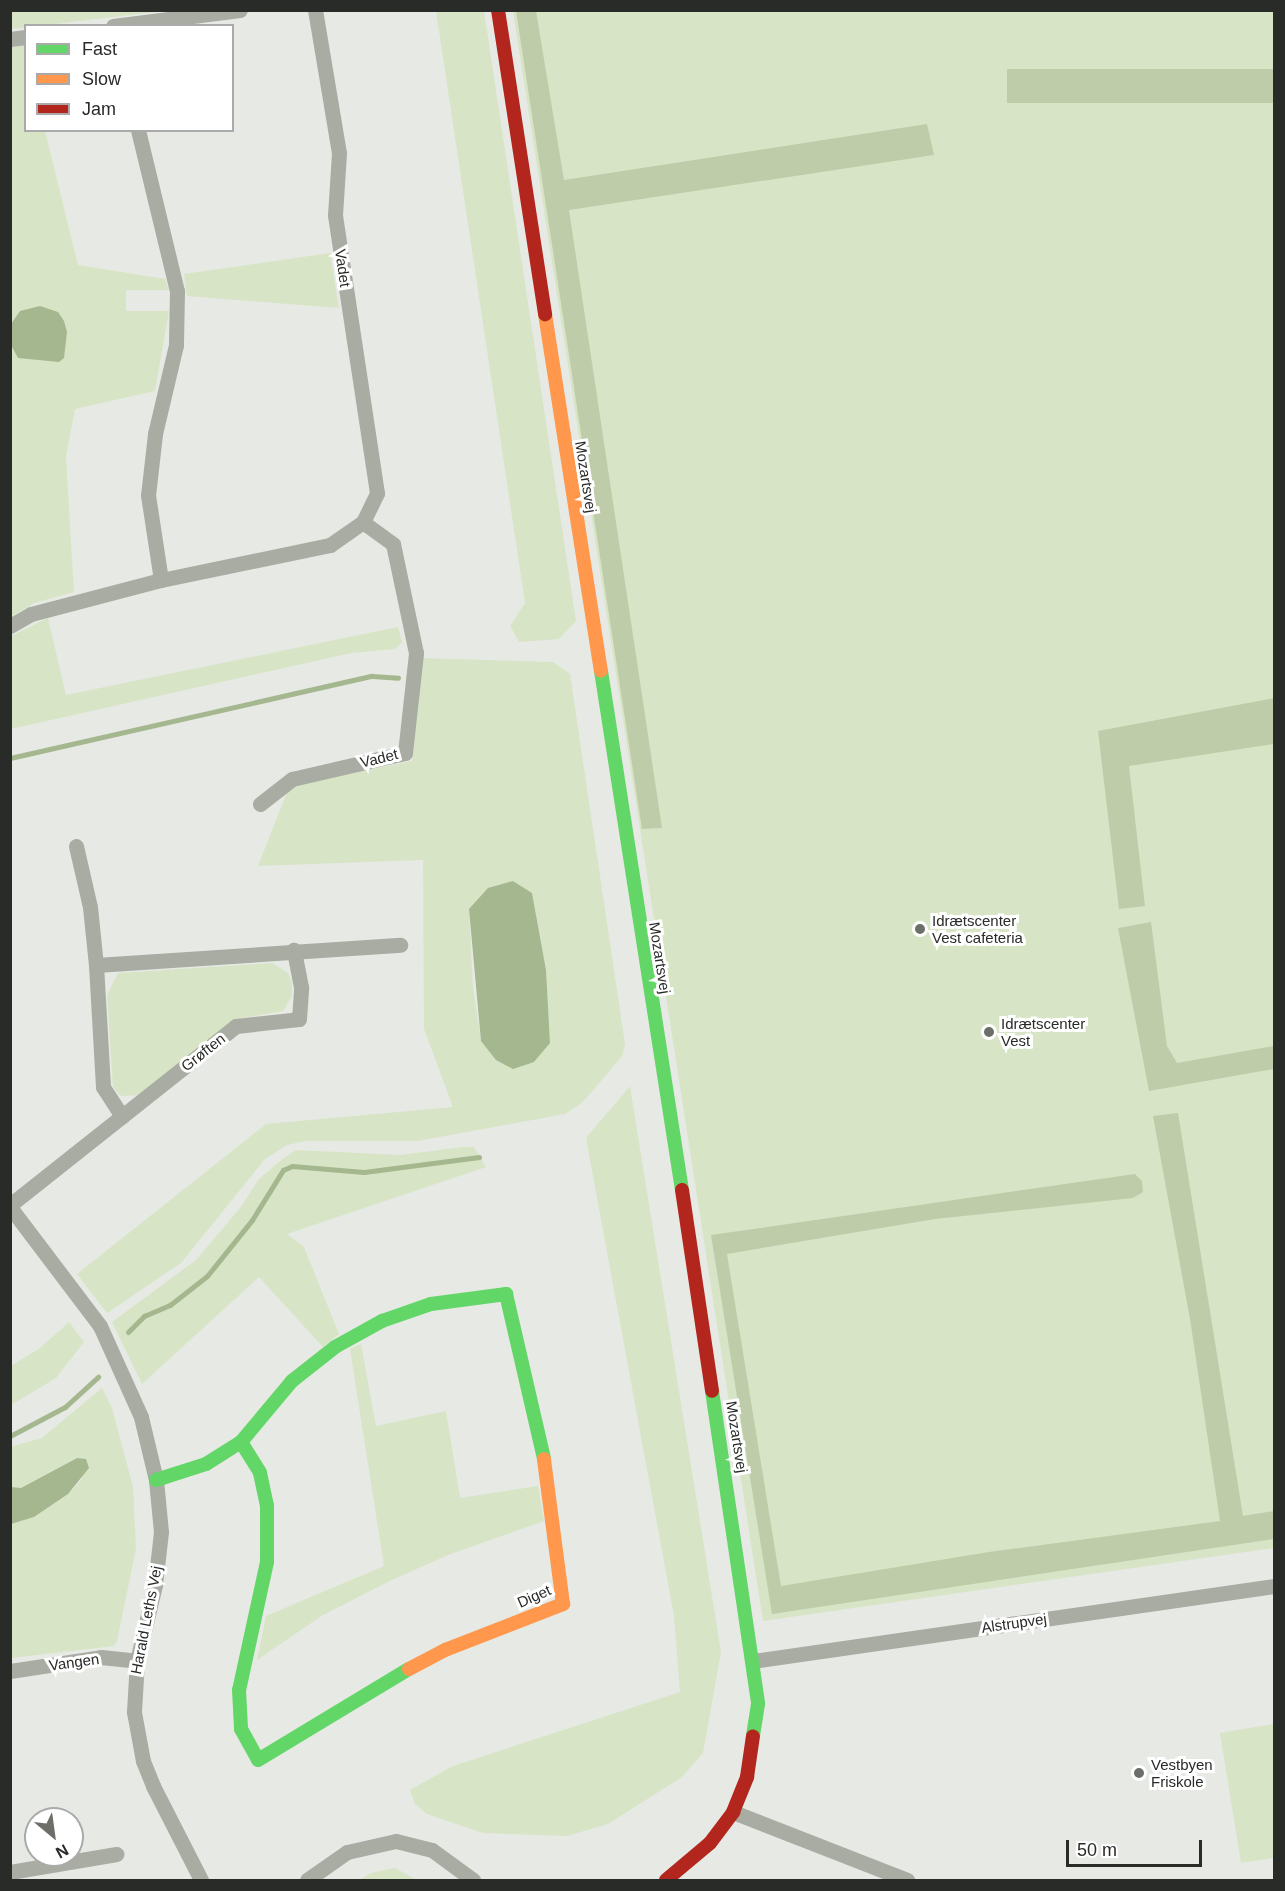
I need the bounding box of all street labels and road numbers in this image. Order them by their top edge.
street label: Vadet [331,248,355,288]
street label: Mozartsvej [571,440,601,514]
street label: Vadet [358,745,400,771]
street label: Mozartsvej [645,921,675,995]
street label: Grøften [177,1029,229,1075]
street label: Mozartsvej [722,1400,752,1474]
street label: Harald Leths Vej [127,1564,165,1676]
street label: Diget [514,1581,554,1611]
street label: Alstrupvej [980,1610,1048,1636]
street label: Vangen [48,1650,100,1674]

